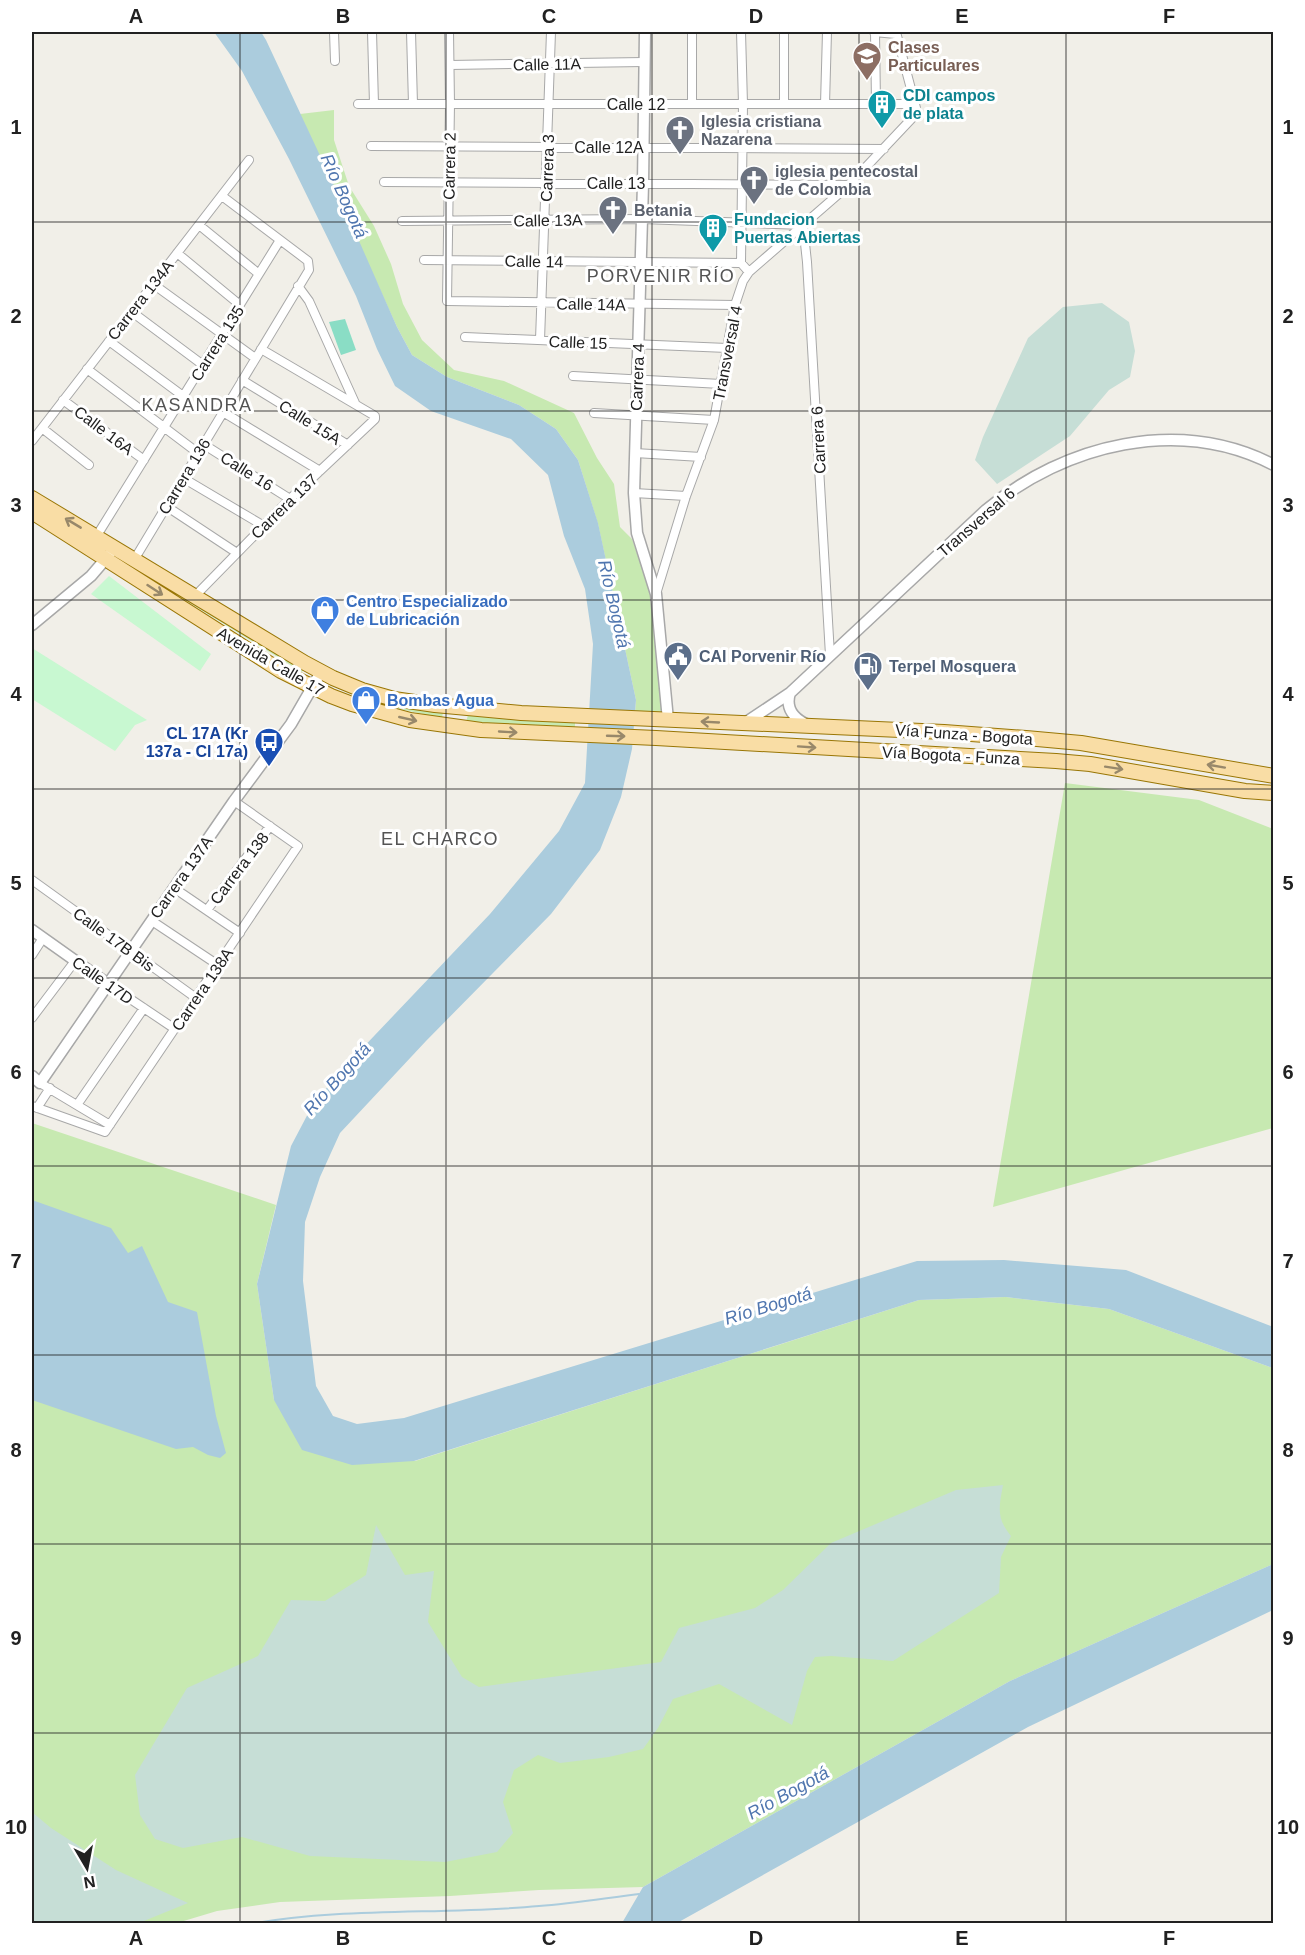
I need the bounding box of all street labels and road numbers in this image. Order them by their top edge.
street label: Calle 11A [513,55,582,74]
street label: Calle 12 [607,96,665,113]
street label: Carrera 2 [440,132,459,200]
street label: Carrera 3 [538,134,557,202]
street label: Calle 12A [574,139,644,156]
street label: Calle 13 [587,175,645,192]
street label: Calle 13A [513,211,583,230]
street label: Calle 14 [504,252,564,271]
street label: Carrera 134A [104,257,177,343]
street label: Calle 14A [556,295,626,314]
street label: Carrera 135 [188,302,247,384]
street label: Transversal 4 [710,304,745,402]
street label: Calle 15 [548,333,608,352]
street label: Carrera 4 [628,343,647,411]
street label: Calle 15A [276,397,344,448]
street label: Calle 16A [71,403,137,458]
street label: Carrera 6 [808,406,829,474]
street label: Carrera 136 [155,435,214,517]
street label: Calle 16 [217,449,276,494]
street label: Carrera 137 [248,471,321,542]
street label: Transversal 6 [934,484,1018,560]
street label: Avenida Calle 17 [214,624,327,699]
street label: Vía Funza - Bogota [895,721,1033,748]
street label: Vía Bogota - Funza [882,743,1020,768]
street label: Carrera 138 [207,829,272,908]
street label: Carrera 137A [147,833,216,922]
street label: Calle 17B Bis [70,904,158,975]
street label: Carrera 138A [169,944,236,1034]
street label: Calle 17D [69,953,136,1008]

